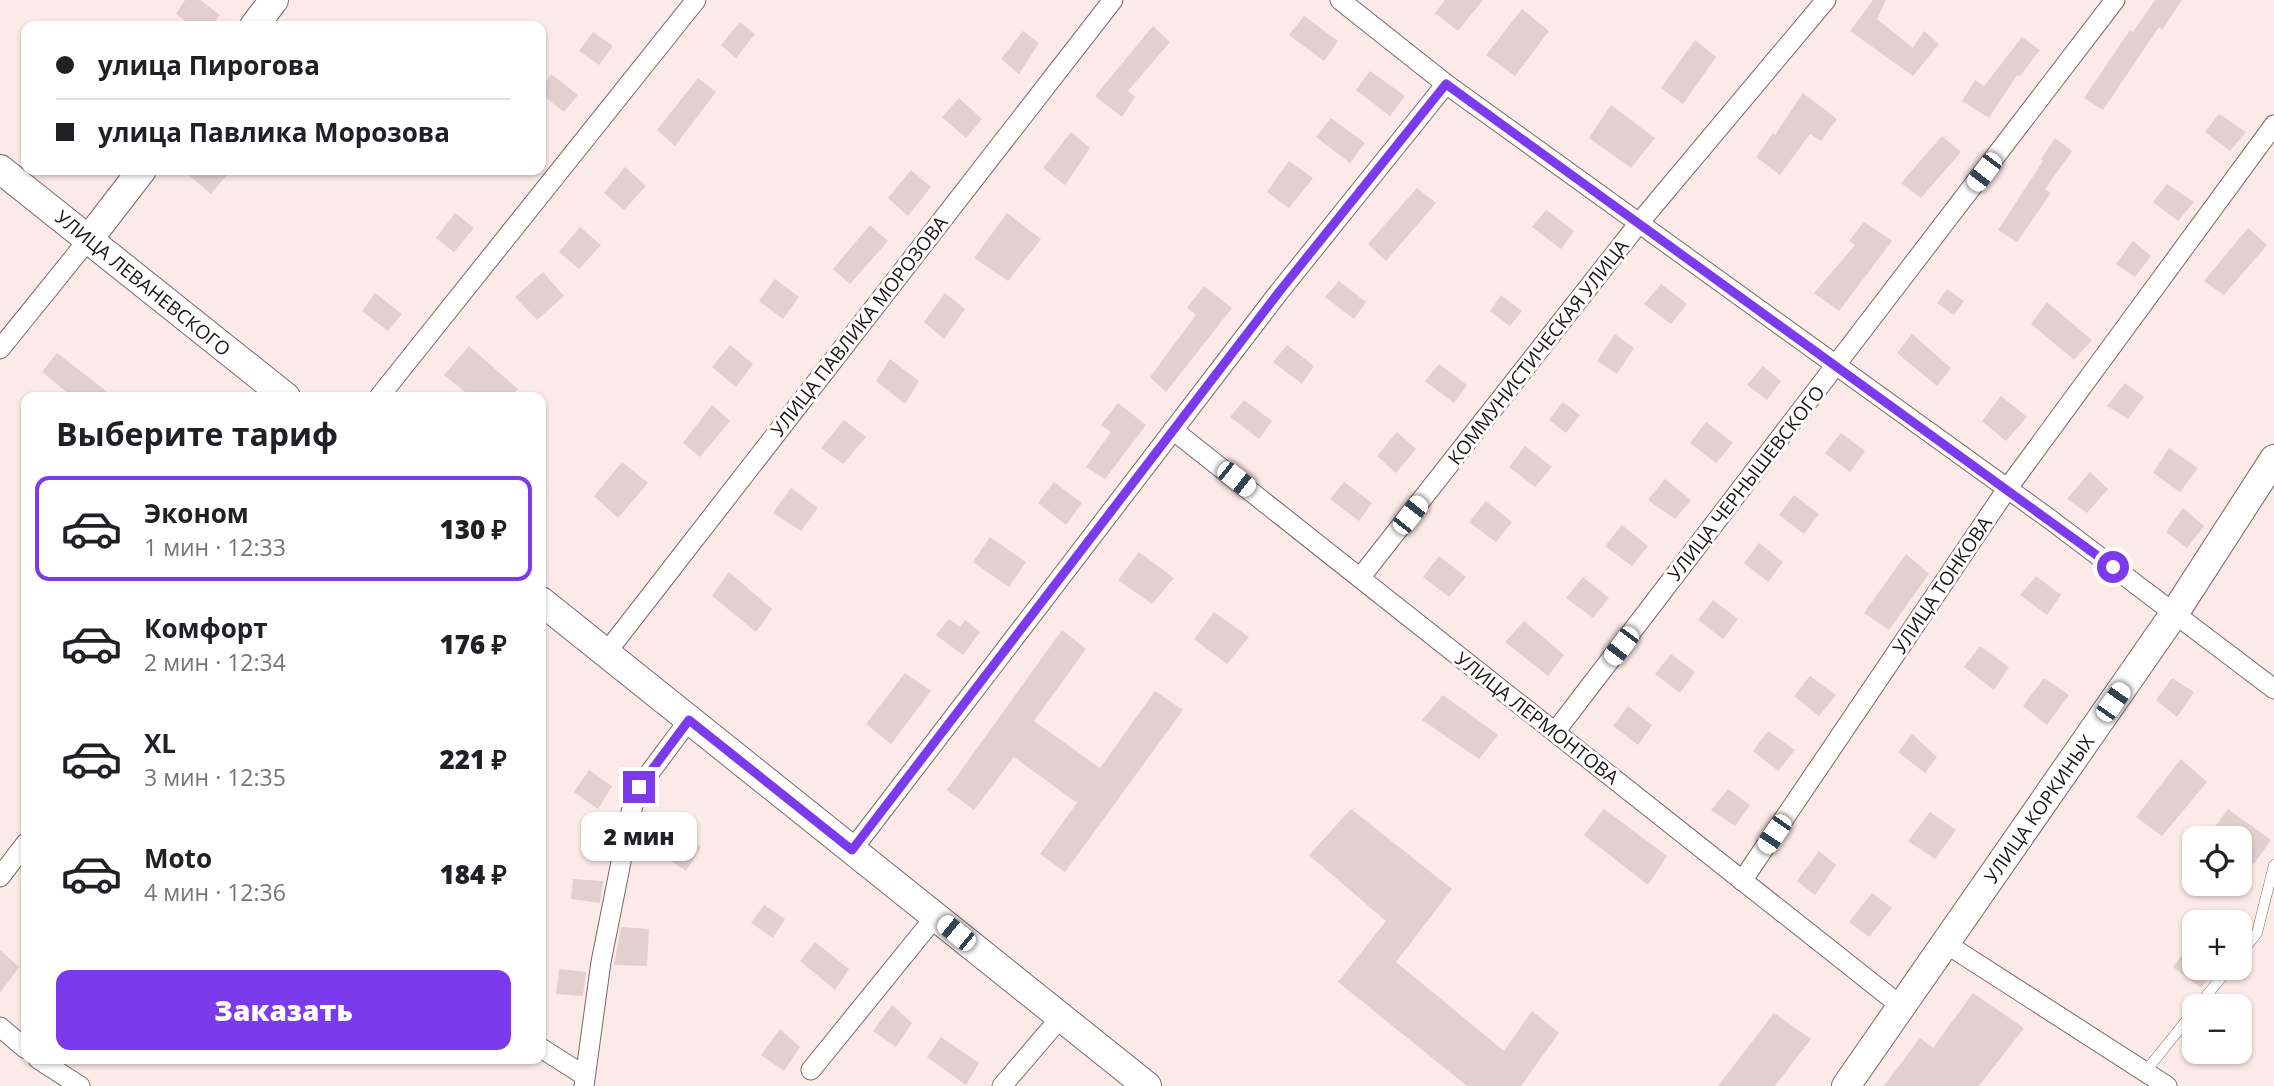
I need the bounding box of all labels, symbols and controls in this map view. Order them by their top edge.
text: улица Пирогова [98,47,320,83]
text: улица Павлика Морозова [98,114,450,150]
car [1963,149,2006,195]
street label: УЛИЦА ЛЕВАНЕВСКОГО [50,204,236,362]
street label: УЛИЦА ПАВЛИКА МОРОЗОВА [765,210,953,442]
street label: КОММУНИСТИЧЕСКАЯ УЛИЦА [1442,234,1634,470]
street label: УЛИЦА ЧЕРНЫШЕВСКОГО [1662,380,1830,586]
text: Выберите тариф [56,412,338,455]
car [1213,458,1260,500]
car [1389,492,1432,538]
text: Эконом [144,495,249,531]
icon: car [60,497,123,560]
text: 130 ₽ [439,511,507,547]
street label: УЛИЦА ТОНКОВА [1886,511,1998,659]
text: 1 мин · 12:33 [144,531,286,563]
route start [2097,551,2129,583]
text: Комфорт [144,610,268,646]
icon: car [60,612,123,675]
car [1600,623,1643,669]
text: 176 ₽ [439,626,507,662]
text: 2 мин · 12:34 [144,646,286,678]
street label: УЛИЦА ЛЕРМОНТОВА [1450,646,1624,790]
car [2093,679,2134,725]
text: XL [144,725,176,761]
icon: car [60,727,123,790]
street label: УЛИЦА КОРКИНЫХ [1978,730,2100,888]
text: 221 ₽ [439,741,507,777]
text: 3 мин · 12:35 [144,761,286,793]
route end [623,771,655,803]
car [1754,811,1795,857]
callout: 2 мин [581,812,697,860]
text: 2 мин [604,820,674,852]
map controls [2182,826,2252,1064]
button: locate [2182,826,2252,896]
text: Moto [144,840,212,876]
icon: car [60,842,123,905]
text: 184 ₽ [439,856,507,892]
text: 4 мин · 12:36 [144,876,286,908]
button: + [2182,910,2252,980]
car [934,912,979,954]
button: Заказать [56,970,511,1050]
button: − [2182,994,2252,1064]

